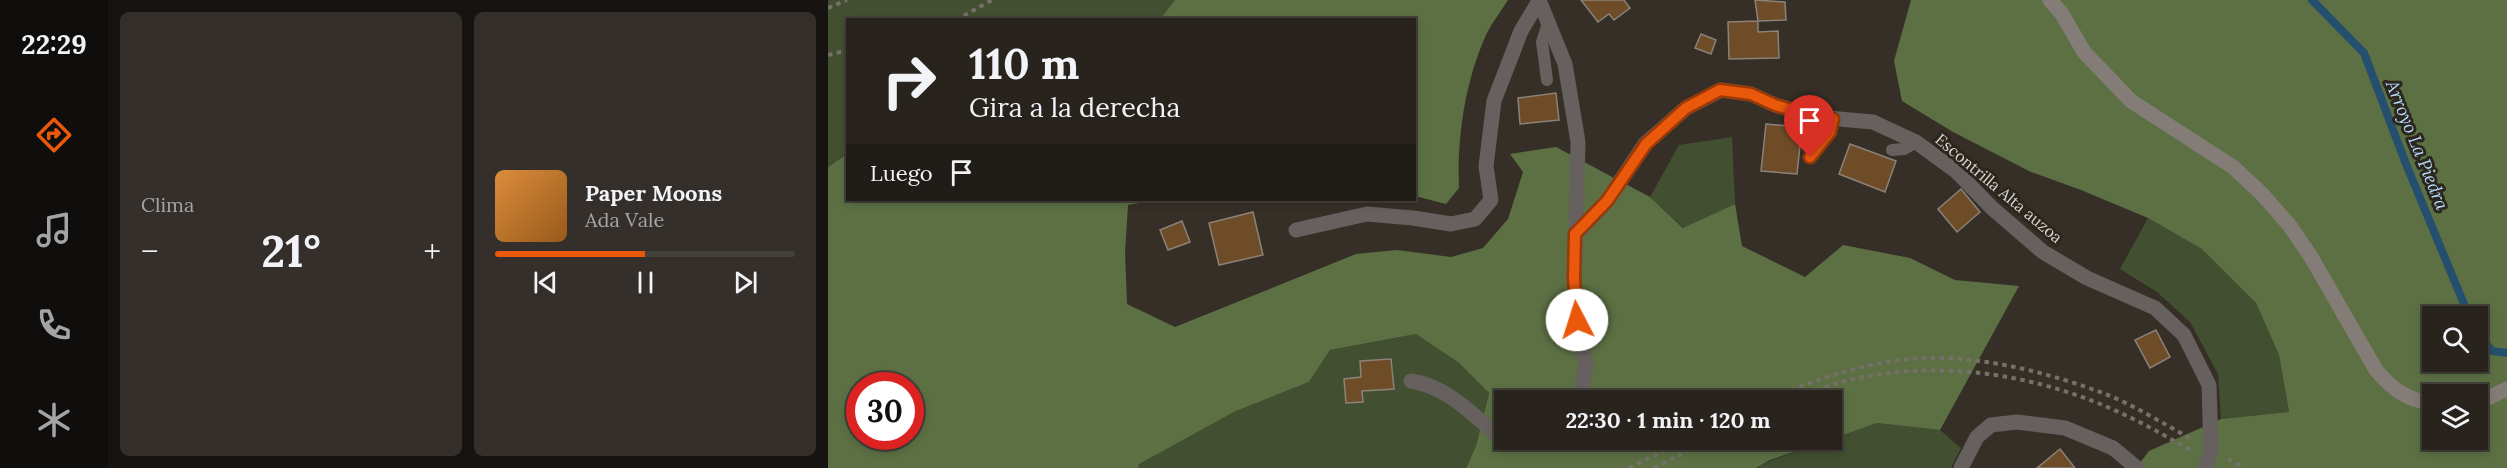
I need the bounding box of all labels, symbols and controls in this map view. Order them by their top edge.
text: 22:29 [21,27,87,61]
text: 110 m [969,37,1080,91]
icon: right [870,42,948,120]
water label: Arroyo La Piedra [2381,76,2454,213]
text: Gira a la derecha [969,90,1180,124]
pin [1784,95,1835,157]
icon: arrive [1793,104,1826,137]
icon: directions [33,114,75,156]
street label: Escontrilla Alta auzoa [1931,129,2067,247]
icon: arrive [945,156,978,189]
text: Luego [870,159,933,187]
text: Paper Moons [585,179,722,207]
text: Clima [141,192,194,217]
text: Ada Vale [585,207,664,232]
icon: music [33,209,75,251]
text: 21° [261,222,321,279]
text: − [141,230,159,272]
text: + [423,230,441,272]
icon: previous [529,266,562,299]
icon: pause [629,266,662,299]
icon: next [729,266,762,299]
position arrow [1545,288,1609,352]
icon: phone [33,304,75,346]
map controls [2422,306,2488,450]
button: search [2422,306,2488,372]
speed limit sign: 30 [846,372,924,450]
button: layers [2422,384,2488,450]
icon: climate [33,399,75,441]
text: 22:30 · 1 min · 120 m [1565,406,1771,434]

